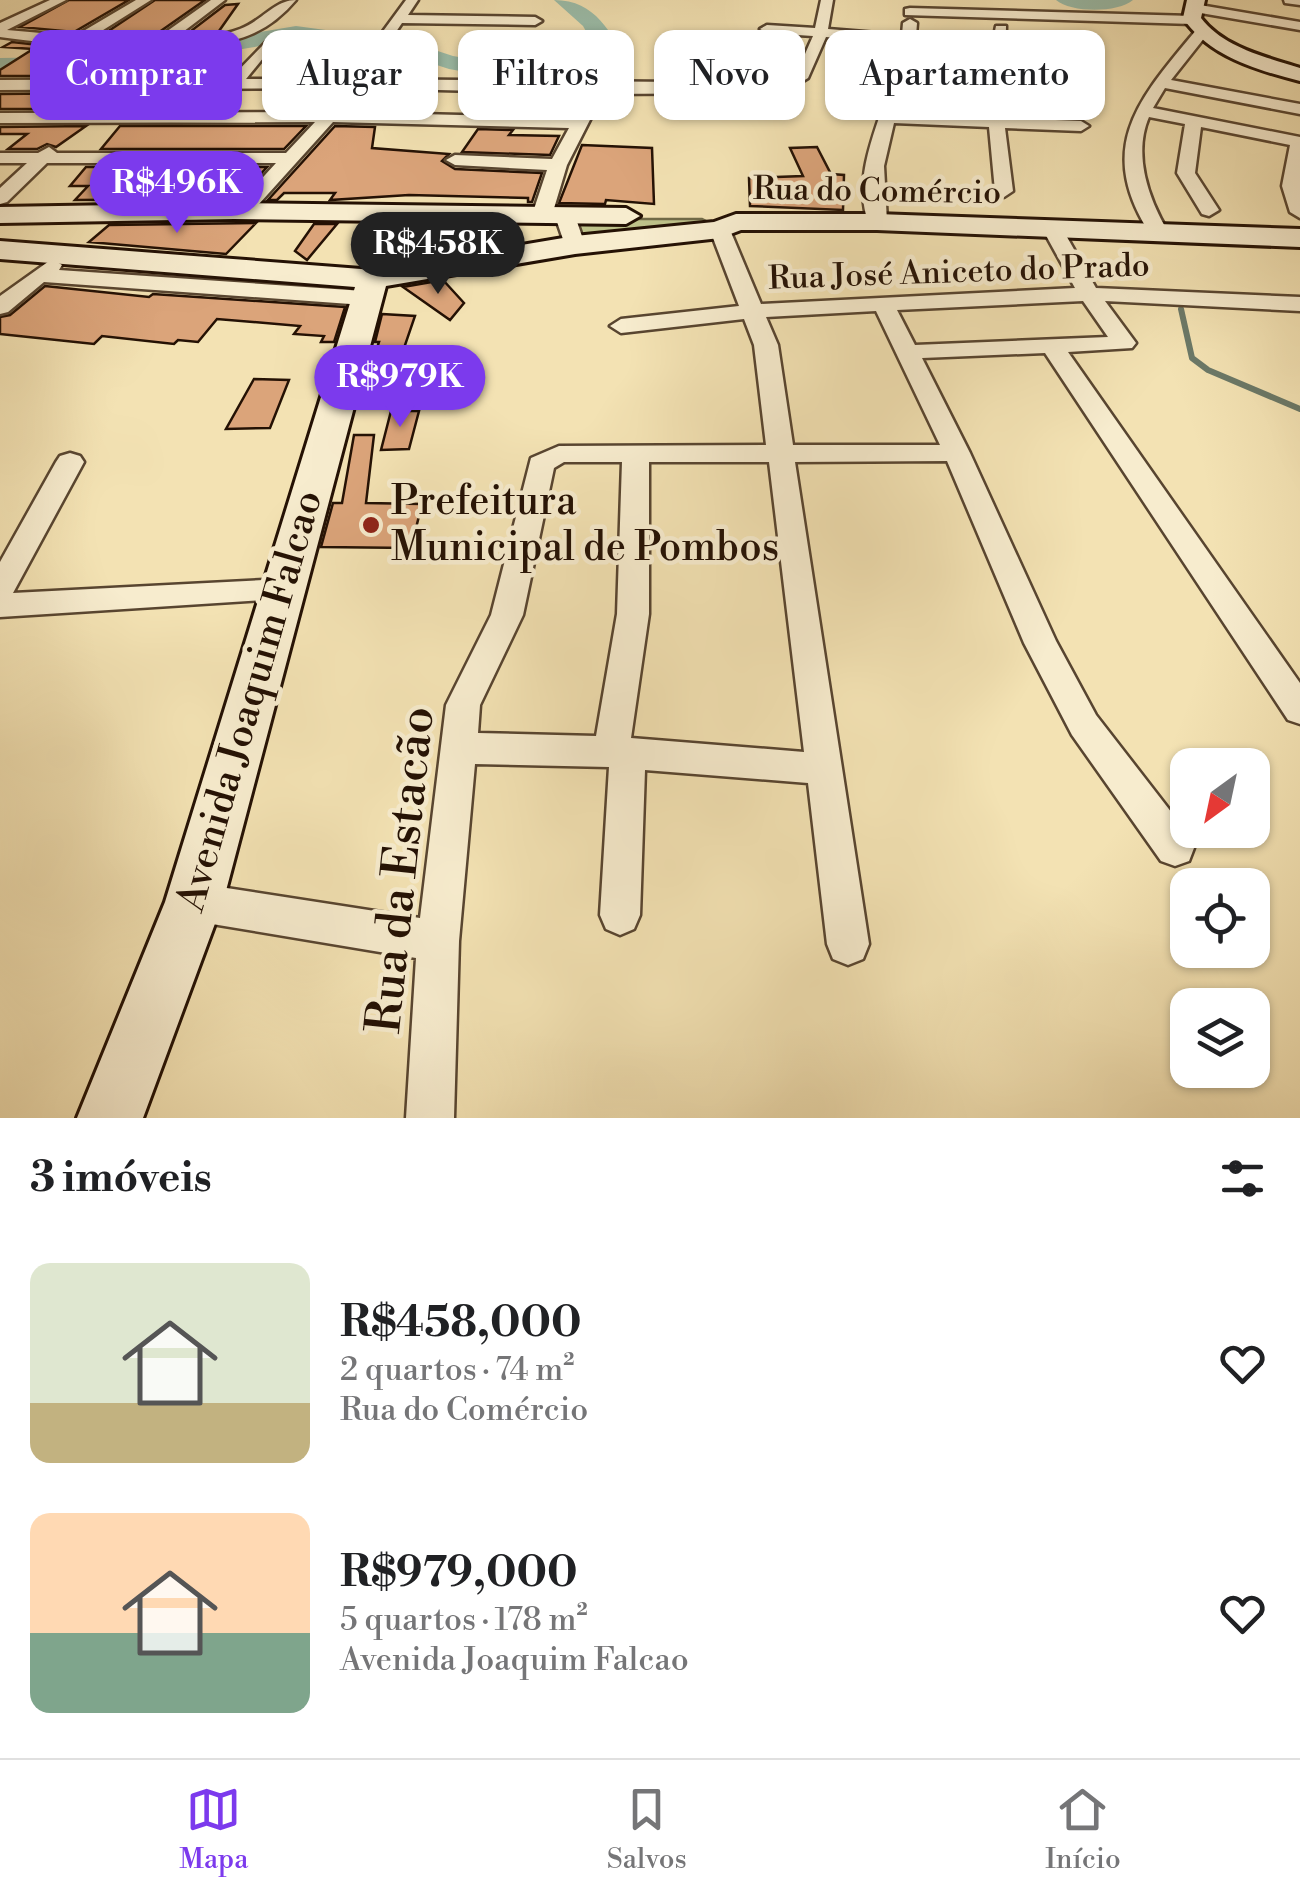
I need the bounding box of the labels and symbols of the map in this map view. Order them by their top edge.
pin: R$496K [96,151,258,236]
street label: Rua do Comércio [753,169,1001,213]
pin: R$458K [357,212,519,297]
street label: Rua José Aniceto do Prado [768,245,1150,299]
pin: R$979K [319,345,481,430]
place label: Prefeitura Municipal de Pombos [391,477,779,573]
street label: Avenida Joaquim Falcao [166,485,334,918]
marker: Prefeitura Municipal de Pombos [360,514,382,536]
street label: Rua da Estacão [355,704,449,1036]
north arrow [1170,748,1270,848]

